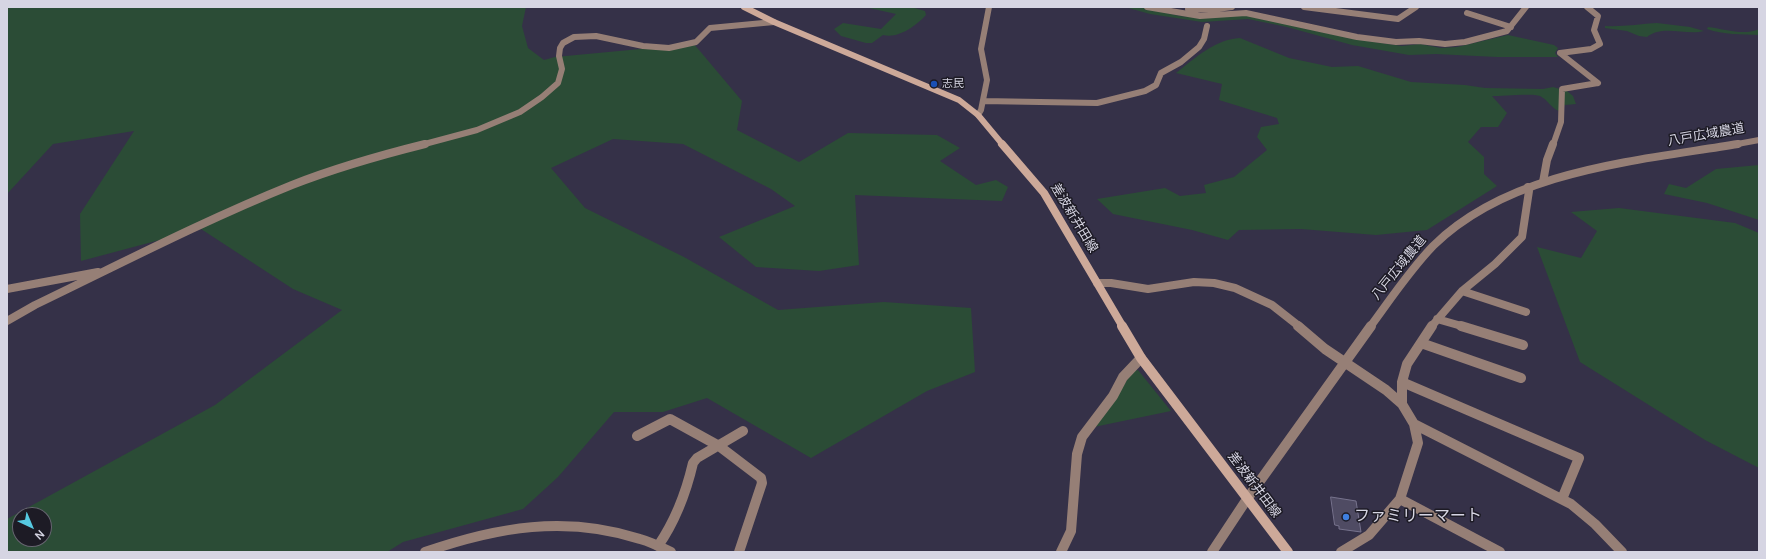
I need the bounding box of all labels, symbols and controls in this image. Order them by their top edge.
place label: 志民 [942,77,964,91]
marker: 志民 [929,79,939,89]
street label: 八戸広域農道 [1666,121,1746,149]
street label: 差波新井田線 [1047,181,1101,255]
street label: 八戸広域農道 [1368,233,1430,303]
street label: 差波新井田線 [1224,449,1284,521]
north arrow [12,507,52,547]
place label: ファミリーマート [1354,507,1482,527]
marker: ファミリーマート [1341,512,1351,522]
text: N [32,527,48,543]

